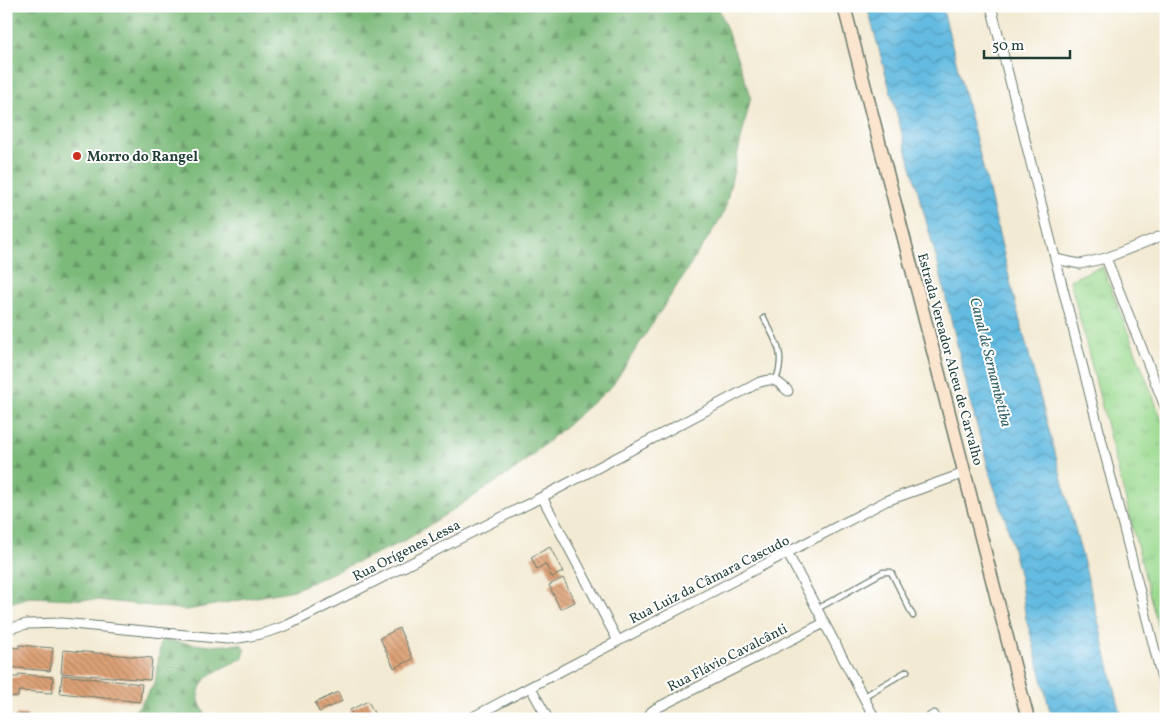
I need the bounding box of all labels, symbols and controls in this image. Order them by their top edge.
scale bar [984,28,1071,60]
text: 50 m [992,36,1024,57]
place label: Morro do Rangel [87,148,198,167]
marker: Morro do Rangel [71,150,83,162]
street label: Estrada Vereador Alceu de Carvalho [912,251,987,468]
water label: Canal de Sernambetiba [963,295,1016,429]
street label: Rua Orígenes Lessa [350,516,464,587]
street label: Rua Luiz da Câmara Cascudo [626,532,793,629]
street label: Rua Flávio Cavalcânti [664,620,791,697]

